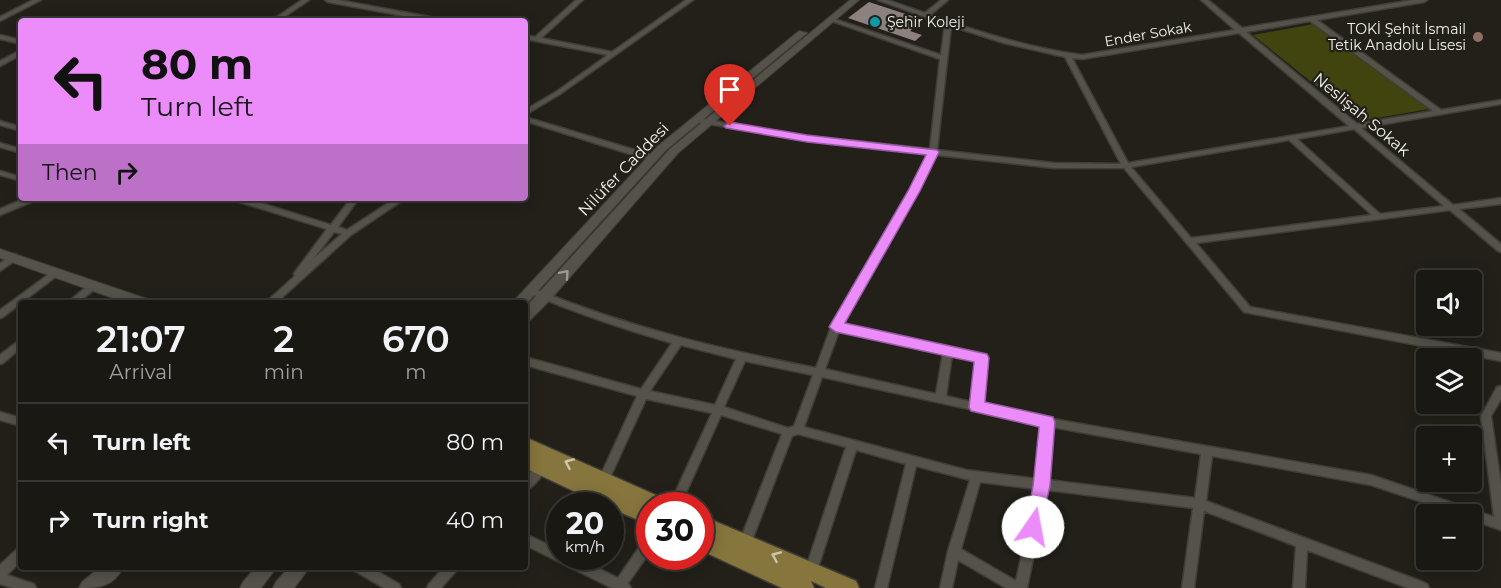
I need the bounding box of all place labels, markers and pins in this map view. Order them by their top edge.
place label: Şehir Koleji [887,13,965,31]
marker: Şehir Koleji [868,15,882,29]
place label: TOKİ Şehit İsmail Tetik Anadolu Lisesi [1328,20,1466,54]
marker: TOKİ Şehit İsmail Tetik Anadolu Lisesi [1471,30,1485,44]
pin [704,64,755,126]

